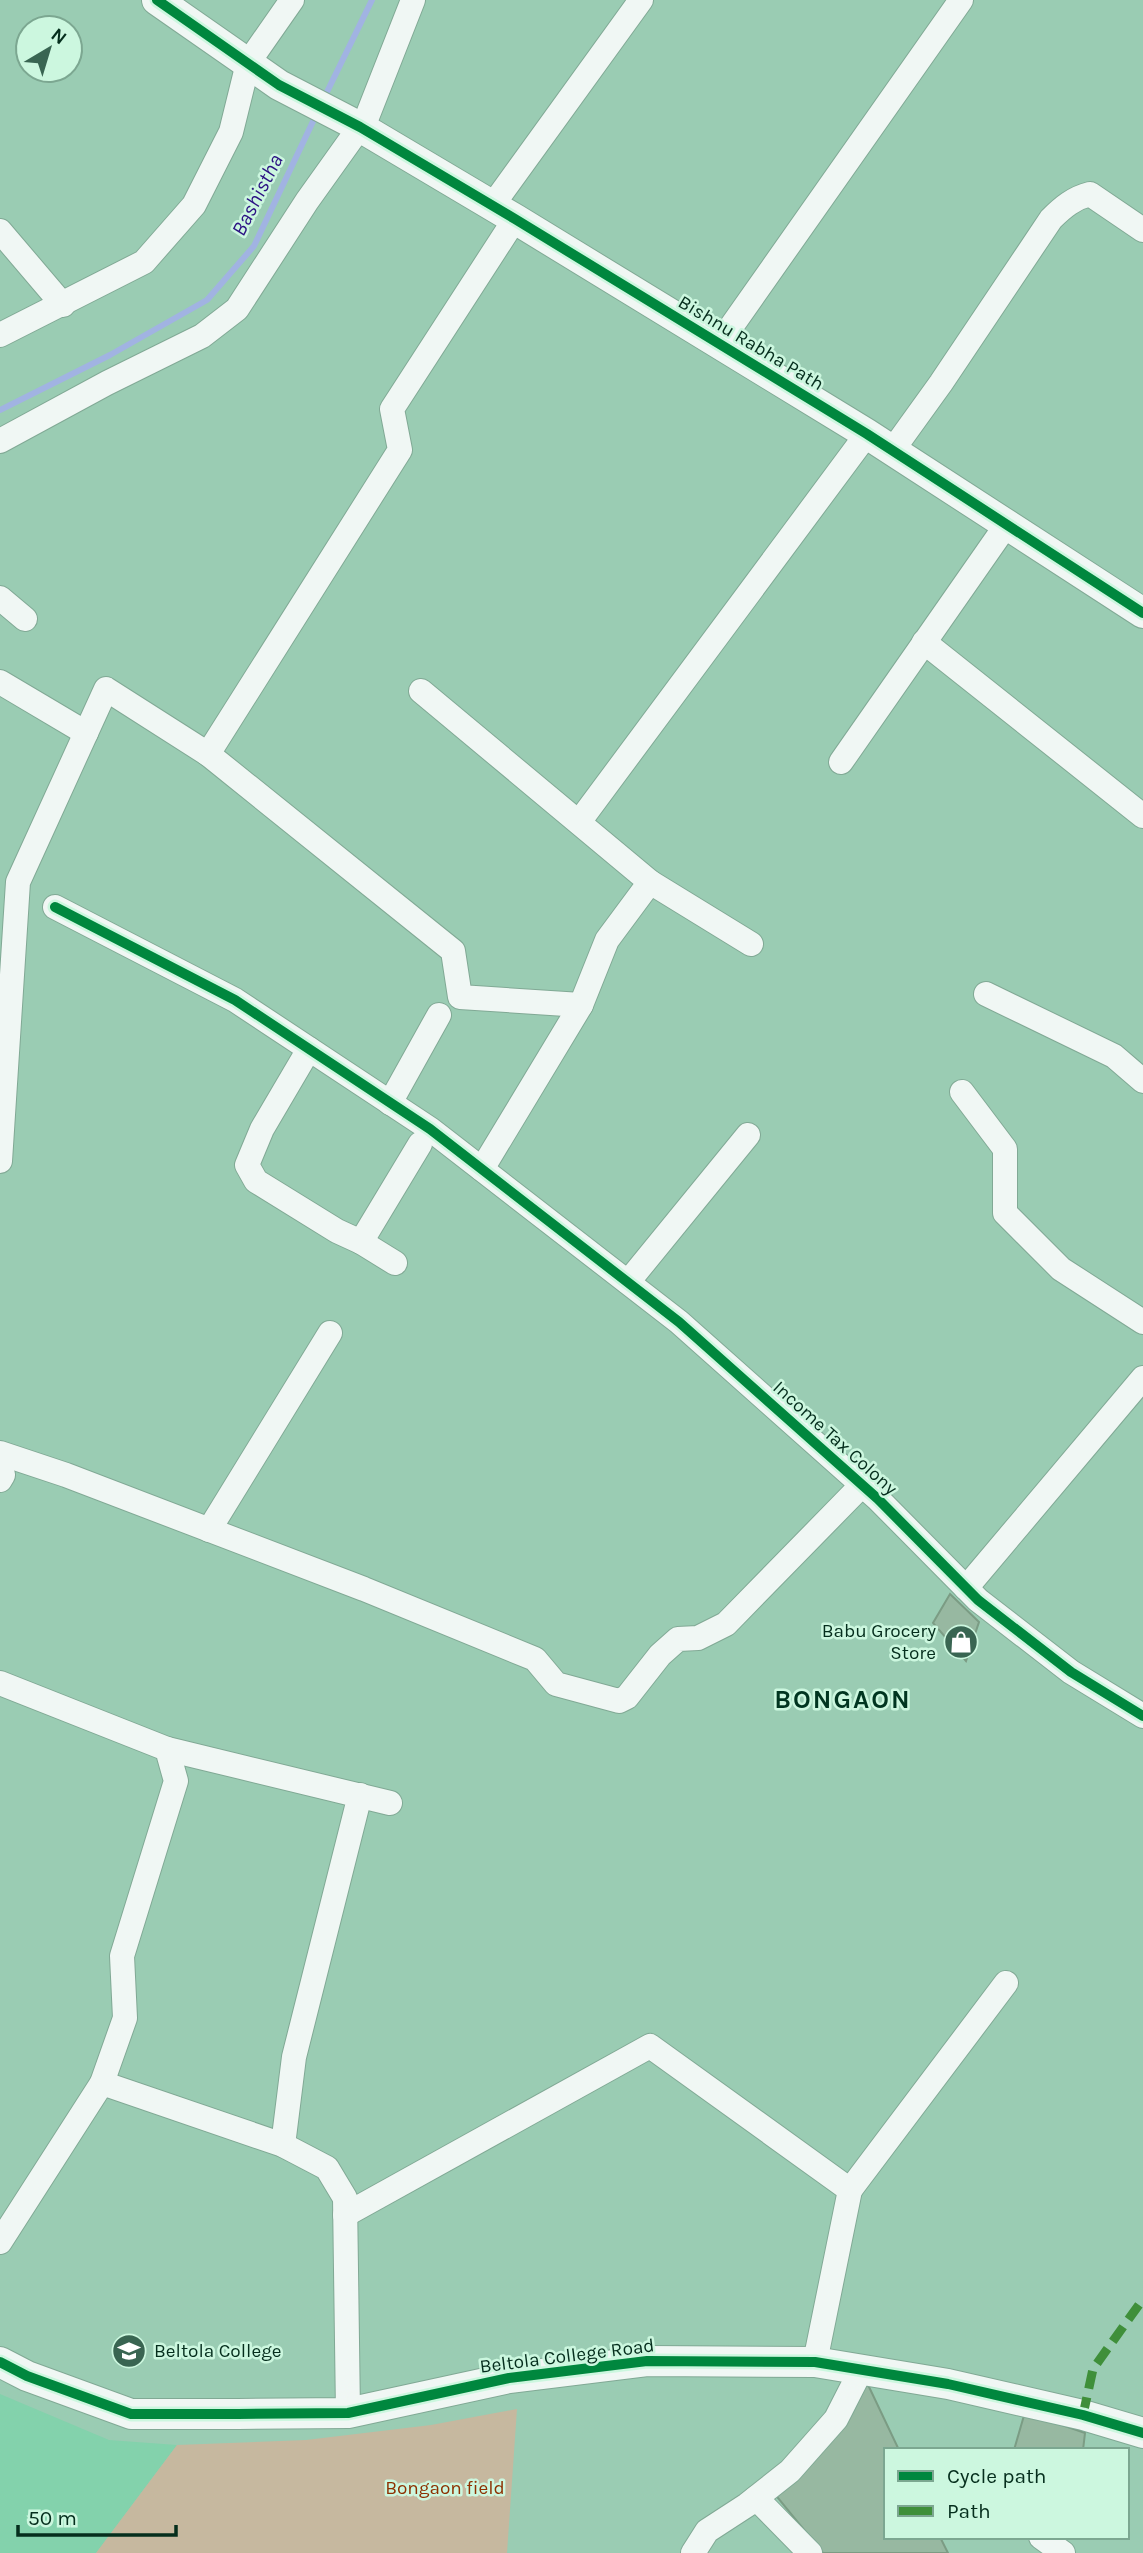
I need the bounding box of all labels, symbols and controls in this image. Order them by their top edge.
north arrow [14,14,84,84]
text: N [47,24,71,49]
water label: Bashistha [226,150,288,240]
street label: Bishnu Rabha Path [674,291,828,395]
street label: Income Tax Colony [768,1376,902,1500]
place label: Babu Grocery Store [822,1620,936,1664]
shop icon: Babu Grocery Store [942,1623,980,1661]
district label: BONGAON [774,1684,912,1715]
school or university icon: Beltola College [110,2332,148,2370]
street label: Beltola College Road [478,2334,656,2378]
place label: Beltola College [154,2340,282,2362]
legend [884,2448,1129,2539]
text: Cycle path [947,2464,1047,2488]
park label: Bongaon field [385,2477,505,2499]
scale bar [18,2494,175,2538]
text: Path [947,2499,991,2523]
text: 50 m [28,2506,77,2530]

